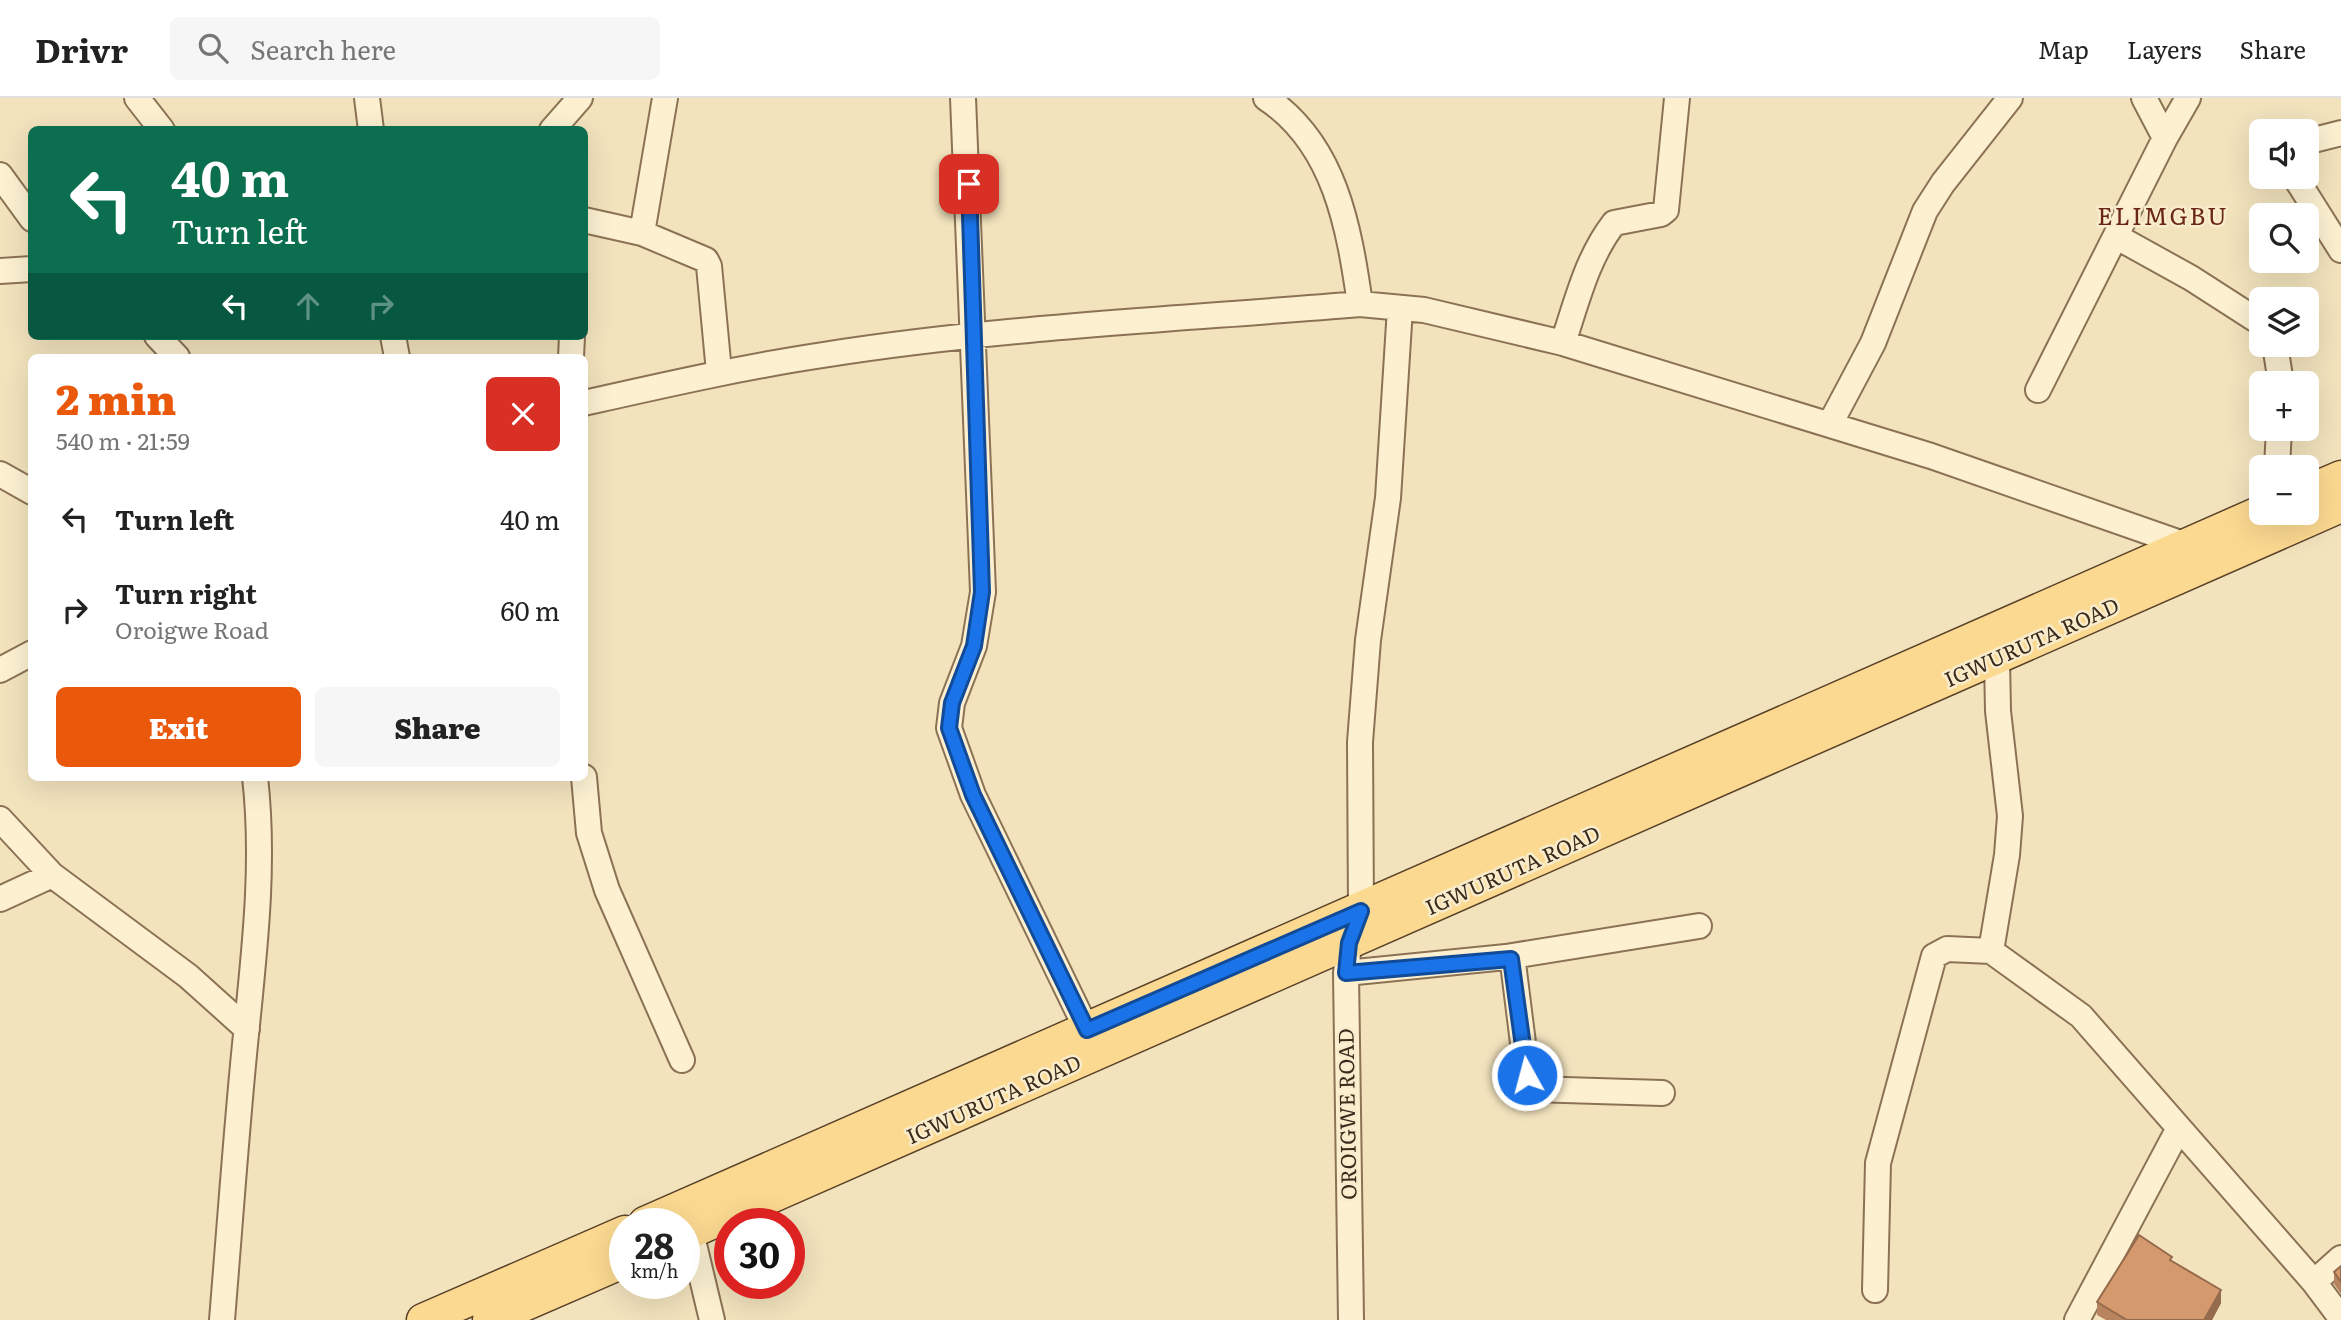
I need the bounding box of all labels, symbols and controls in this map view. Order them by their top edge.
search box [170,17,660,80]
text: Drivr [35,24,128,73]
icon: search [194,29,232,67]
text: Search here [250,29,396,68]
text: Map [2038,31,2089,66]
text: Layers [2127,31,2201,66]
text: Share [2239,31,2306,66]
map controls [2249,119,2319,525]
button: sound [2249,119,2319,189]
text: 40 m [171,139,289,212]
icon: left [56,154,147,245]
pin [939,154,999,214]
icon: arrive [950,165,988,203]
district label: ELIMGBU [2097,197,2229,232]
button: search [2249,203,2319,273]
text: Turn left [171,206,308,254]
icon: left [216,287,254,325]
icon: ahead [289,287,327,325]
icon: right [362,287,400,325]
button: layers [2249,287,2319,357]
text: 2 min [56,366,176,428]
button: + [2249,371,2319,441]
button: close [486,377,560,451]
text: 540 m · 21:59 [56,423,190,457]
button: − [2249,455,2319,525]
text: Turn left [115,499,234,538]
text: 40 m [500,499,560,538]
icon: left [56,500,94,538]
text: Turn right [115,573,257,612]
street label: IGWURUTA ROAD [1938,588,2123,693]
text: 60 m [501,590,560,629]
icon: right [56,591,94,629]
text: Oroigwe Road [115,612,269,646]
button: Exit [56,687,301,767]
button: Share [315,687,560,767]
street label: IGWURUTA ROAD [1419,816,1604,921]
street label: OROIGWE ROAD [1329,1028,1362,1200]
position arrow [1490,1038,1564,1112]
street label: IGWURUTA ROAD [900,1045,1085,1150]
speed limit sign: 30 [714,1208,805,1299]
text: 28 [635,1218,674,1270]
text: km/h [631,1257,678,1284]

